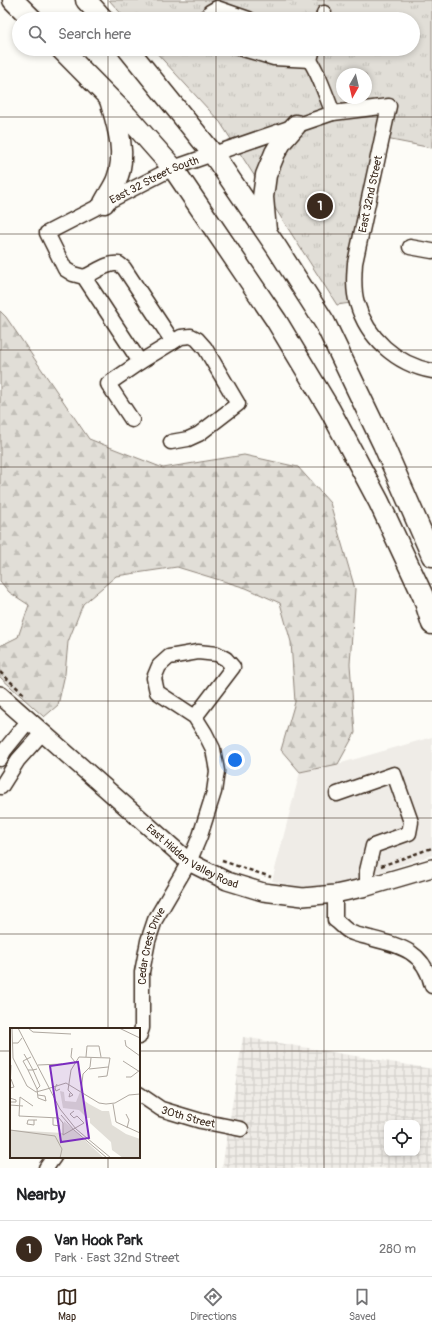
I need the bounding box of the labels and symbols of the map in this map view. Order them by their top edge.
north arrow [336,68,372,104]
street label: East 32 Street South [108,154,200,207]
street label: East 32nd Street [356,154,385,234]
pin: 1 [307,191,333,221]
your location [225,750,245,770]
street label: East Hidden Valley Road [144,821,240,891]
street label: Cedar Crest Drive [136,904,168,985]
inset map [10,1028,140,1158]
street label: 30th Street [160,1103,217,1131]

